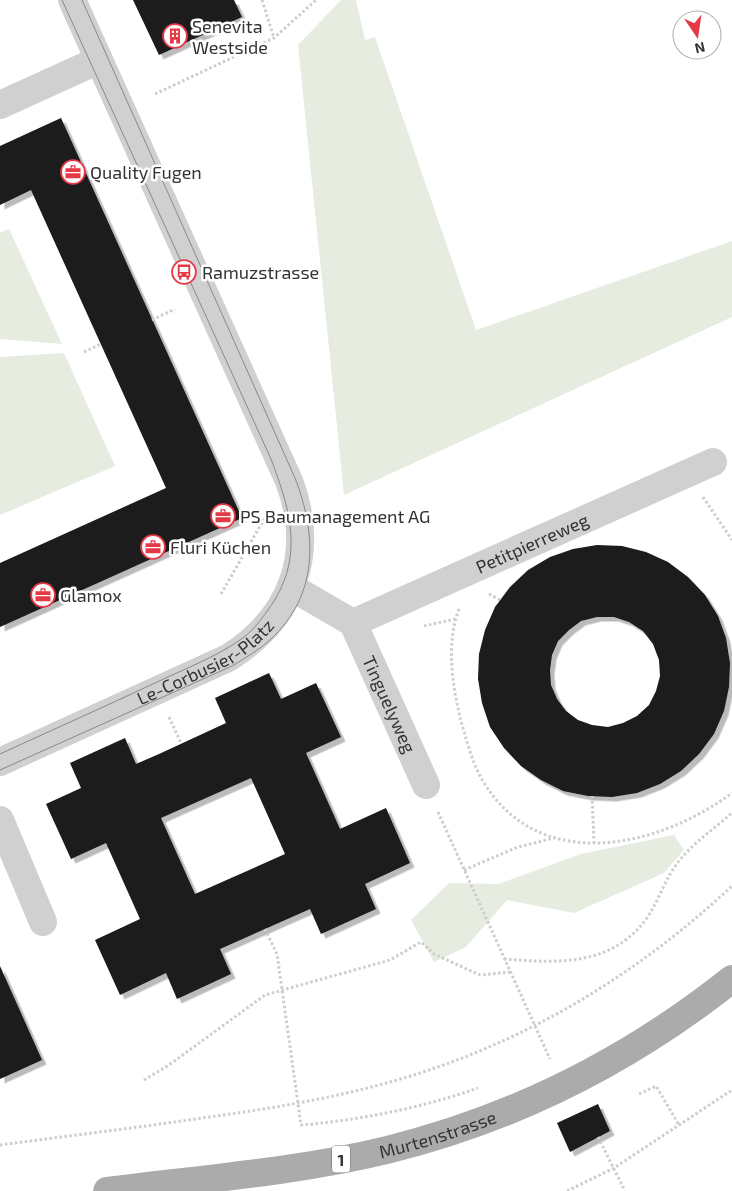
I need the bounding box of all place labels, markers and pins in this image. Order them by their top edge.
place label: Senevita Westside [192,15,268,58]
building icon: Senevita Westside [162,23,188,49]
office icon: Quality Fugen [60,159,86,185]
place label: Quality Fugen [90,161,202,183]
bus stop icon: Ramuzstrasse [171,259,197,285]
place label: Ramuzstrasse [202,261,319,283]
office icon: PS Baumanagement AG [210,503,236,529]
place label: PS Baumanagement AG [240,505,430,527]
office icon: Fluri Küchen [140,534,166,560]
place label: Fluri Küchen [170,536,271,558]
office icon: Glamox [30,582,56,608]
place label: Glamox [60,584,122,606]

